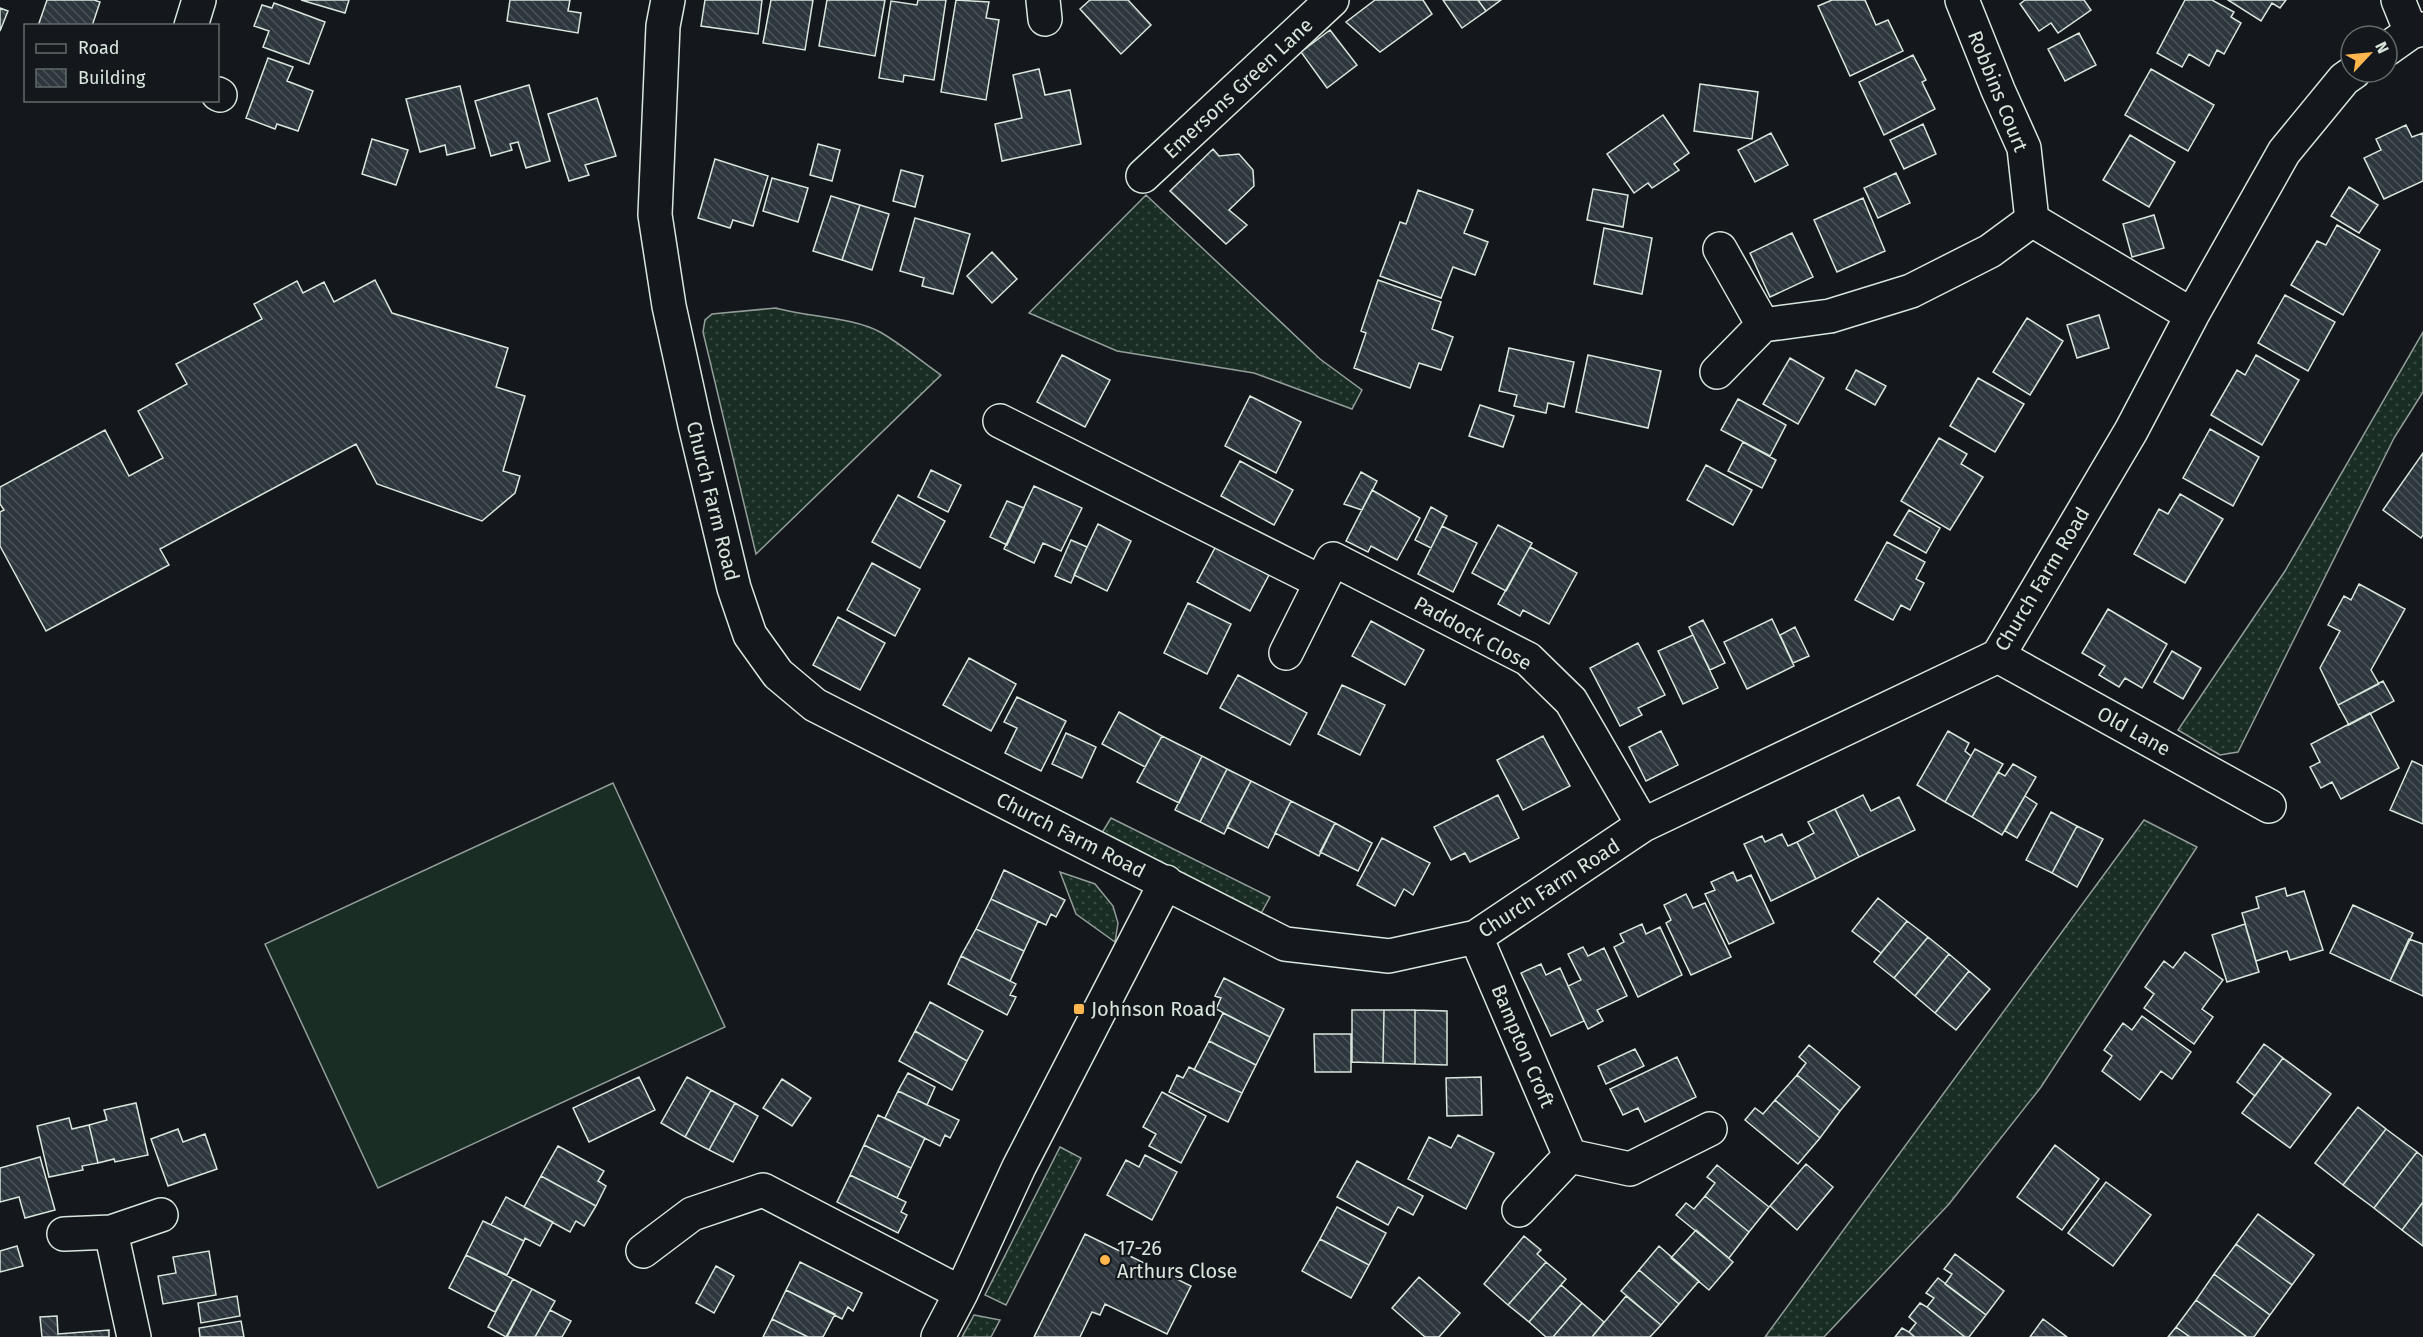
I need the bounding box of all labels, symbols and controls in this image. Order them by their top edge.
street label: Emersons Green Lane [1158,13,1318,163]
legend [24,24,219,102]
north arrow [2339,24,2399,84]
street label: Robbins Court [1963,27,2033,156]
text: Road [78,37,120,59]
text: N [2371,39,2393,57]
text: Building [78,67,146,89]
street label: Church Farm Road [682,419,744,583]
street label: Church Farm Road [1990,503,2094,655]
street label: Paddock Close [1410,591,1536,675]
street label: Old Lane [2093,701,2175,761]
street label: Church Farm Road [993,787,1149,883]
street label: Church Farm Road [1474,833,1624,943]
street label: Bampton Croft [1486,981,1560,1112]
place label: Johnson Road [1091,997,1216,1021]
marker: Johnson Road [1072,1002,1086,1016]
place label: 17-26 Arthurs Close [1117,1236,1238,1283]
marker: 17-26 Arthurs Close [1098,1253,1112,1267]

